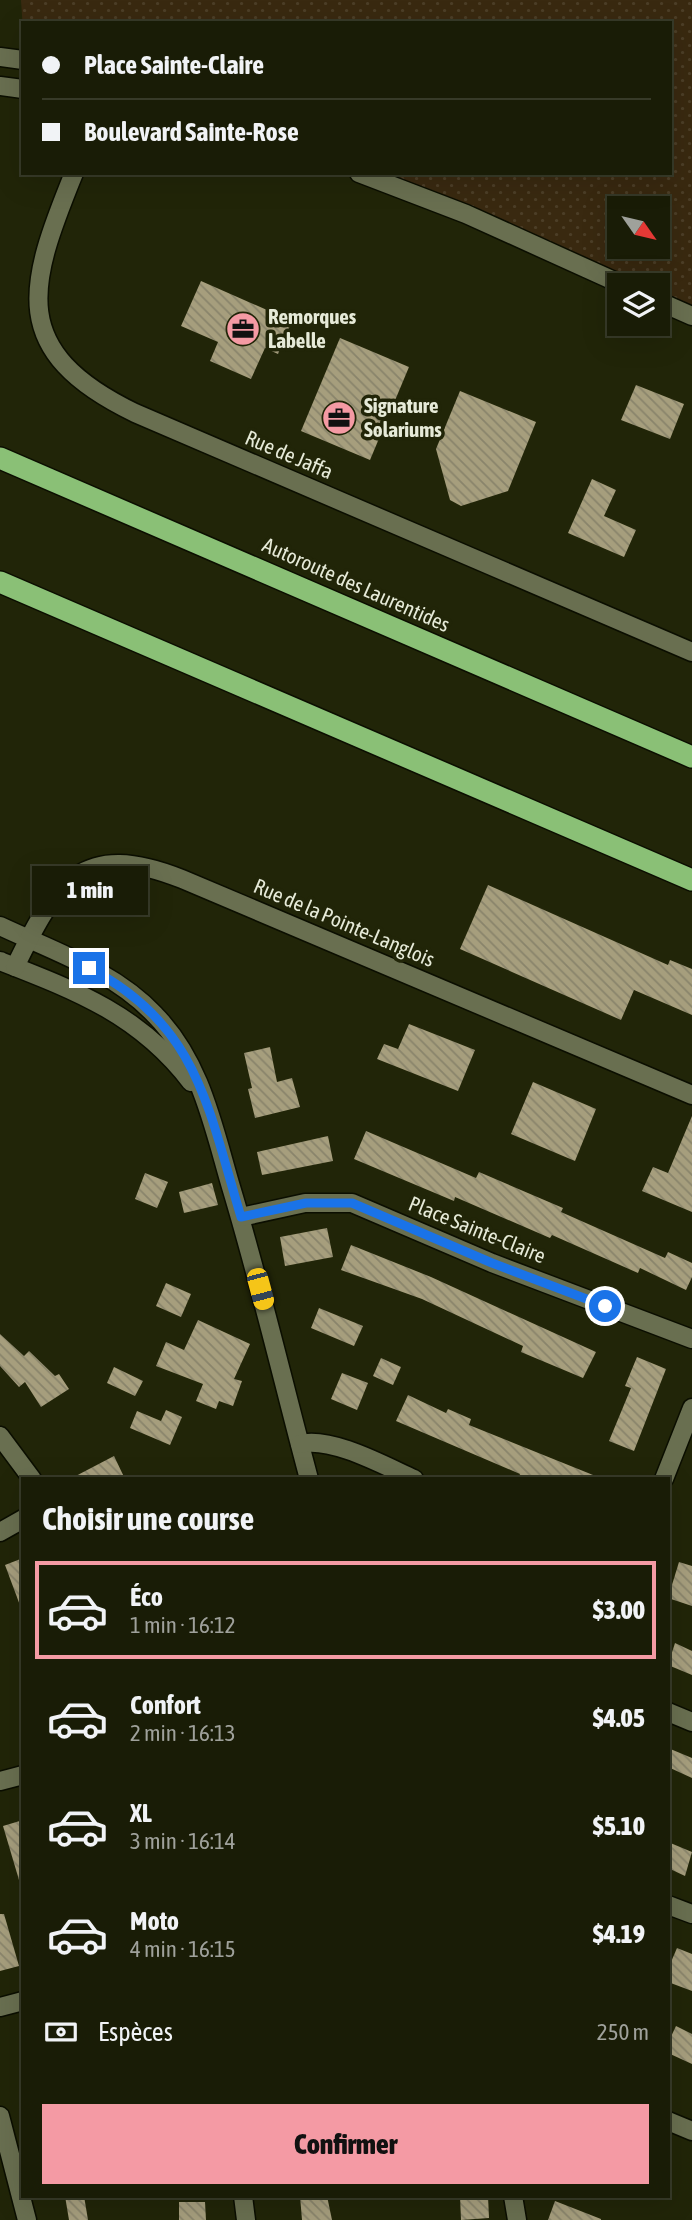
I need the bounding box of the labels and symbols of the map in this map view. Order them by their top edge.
north arrow [607,196,670,259]
place label: Remorques Labelle [268,304,357,352]
office icon: Remorques Labelle [224,310,262,348]
place label: Signature Solariums [364,393,442,441]
office icon: Signature Solariums [320,399,358,437]
street label: Rue de Jaffa [242,425,337,483]
street label: Autoroute des Laurentides [259,532,454,636]
callout: 1 min [31,866,147,916]
street label: Rue de la Pointe-Langlois [251,873,438,971]
route end [73,952,105,984]
street label: Place Sainte-Claire [405,1191,549,1267]
car [245,1266,276,1312]
route start [589,1290,621,1322]

